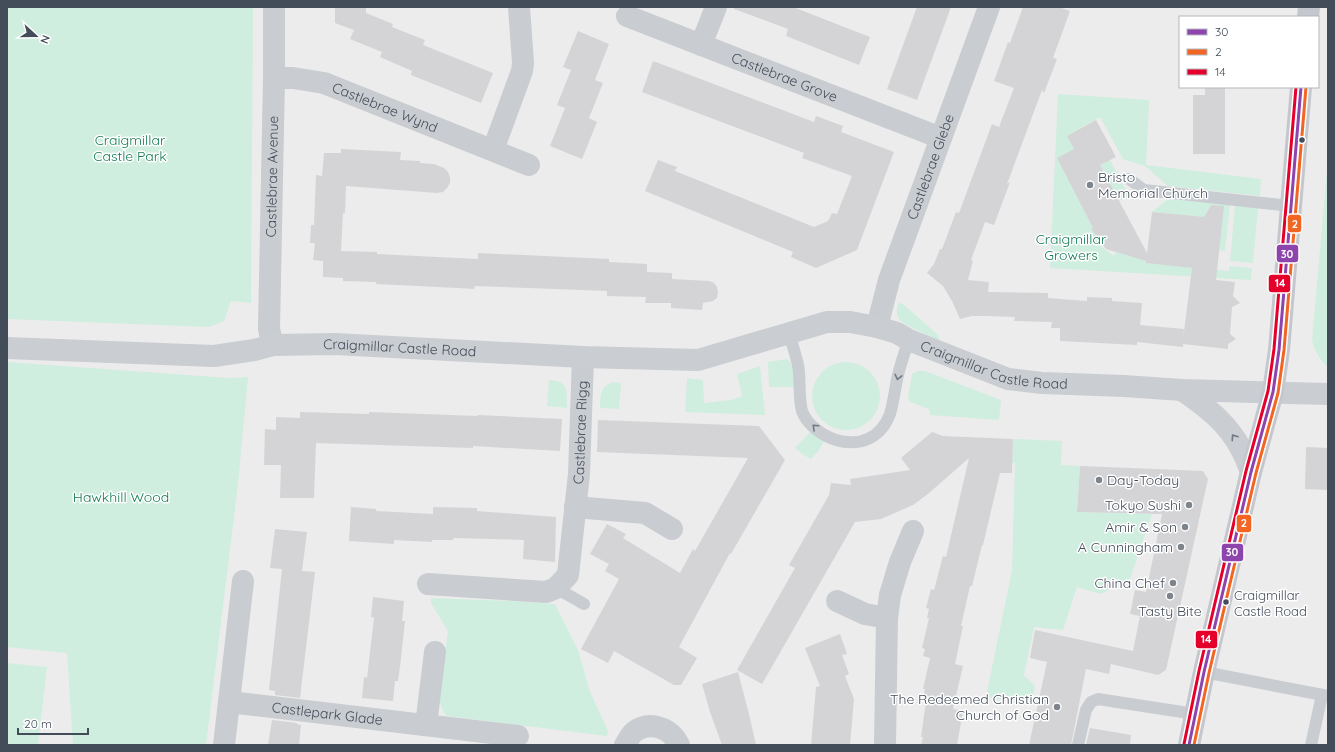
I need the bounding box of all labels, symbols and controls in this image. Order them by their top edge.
north arrow [16,16,56,56]
legend [1179,16,1319,88]
text: 30 [1215,24,1228,39]
text: N [37,33,53,46]
text: 2 [1215,44,1222,59]
street label: Castlebrae Grove [729,48,840,106]
text: 14 [1215,64,1226,79]
street label: Castlebrae Wynd [330,78,440,137]
street label: Castlebrae Glebe [903,112,958,222]
street label: Castlebrae Avenue [262,115,282,238]
park label: Craigmillar Castle Park [93,131,167,165]
unlabelled marker [1297,135,1307,145]
place label: Bristo Memorial Church [1098,168,1208,202]
marker: Bristo Memorial Church [1085,180,1095,190]
line badge: 2 [1287,214,1302,233]
text: 2 [1292,217,1298,231]
park label: Craigmillar Growers [1036,230,1107,264]
line badge: 30 [1276,244,1299,263]
text: 30 [1281,247,1294,261]
line badge: 14 [1268,274,1291,293]
text: 14 [1275,276,1286,290]
street label: Craigmillar Castle Road [323,335,477,360]
street label: Craigmillar Castle Road [918,336,1068,393]
one-way arrow [894,374,902,380]
street label: Castlebrae Rigg [569,380,591,485]
one-way arrow [812,424,820,432]
one-way arrow [1231,434,1239,441]
place label: Day-Today [1107,471,1179,489]
marker: Day-Today [1094,475,1104,485]
park label: Hawkhill Wood [73,488,169,506]
place label: Tokyo Sushi [1105,496,1181,514]
marker: Tokyo Sushi [1184,500,1194,510]
line badge: 2 [1236,514,1252,533]
text: 2 [1241,516,1247,530]
place label: Amir & Son [1105,518,1177,536]
marker: Amir & Son [1180,522,1190,532]
place label: A Cunningham [1078,538,1173,556]
marker: A Cunningham [1176,542,1186,552]
line badge: 30 [1221,543,1244,562]
text: 30 [1226,545,1239,559]
place label: China Chef [1094,574,1165,592]
marker: China Chef [1168,578,1178,588]
place label: Craigmillar Castle Road [1234,587,1307,619]
marker: Tasty Bite [1165,591,1175,601]
marker: Craigmillar Castle Road [1221,597,1231,607]
place label: Tasty Bite [1138,602,1202,620]
line badge: 14 [1195,630,1218,649]
text: 14 [1201,632,1212,646]
place label: The Redeemed Christian Church of God [890,690,1049,724]
street label: Castlepark Glade [271,698,384,729]
marker: The Redeemed Christian Church of God [1052,702,1062,712]
scale bar [18,710,88,736]
text: 20 m [24,716,52,731]

